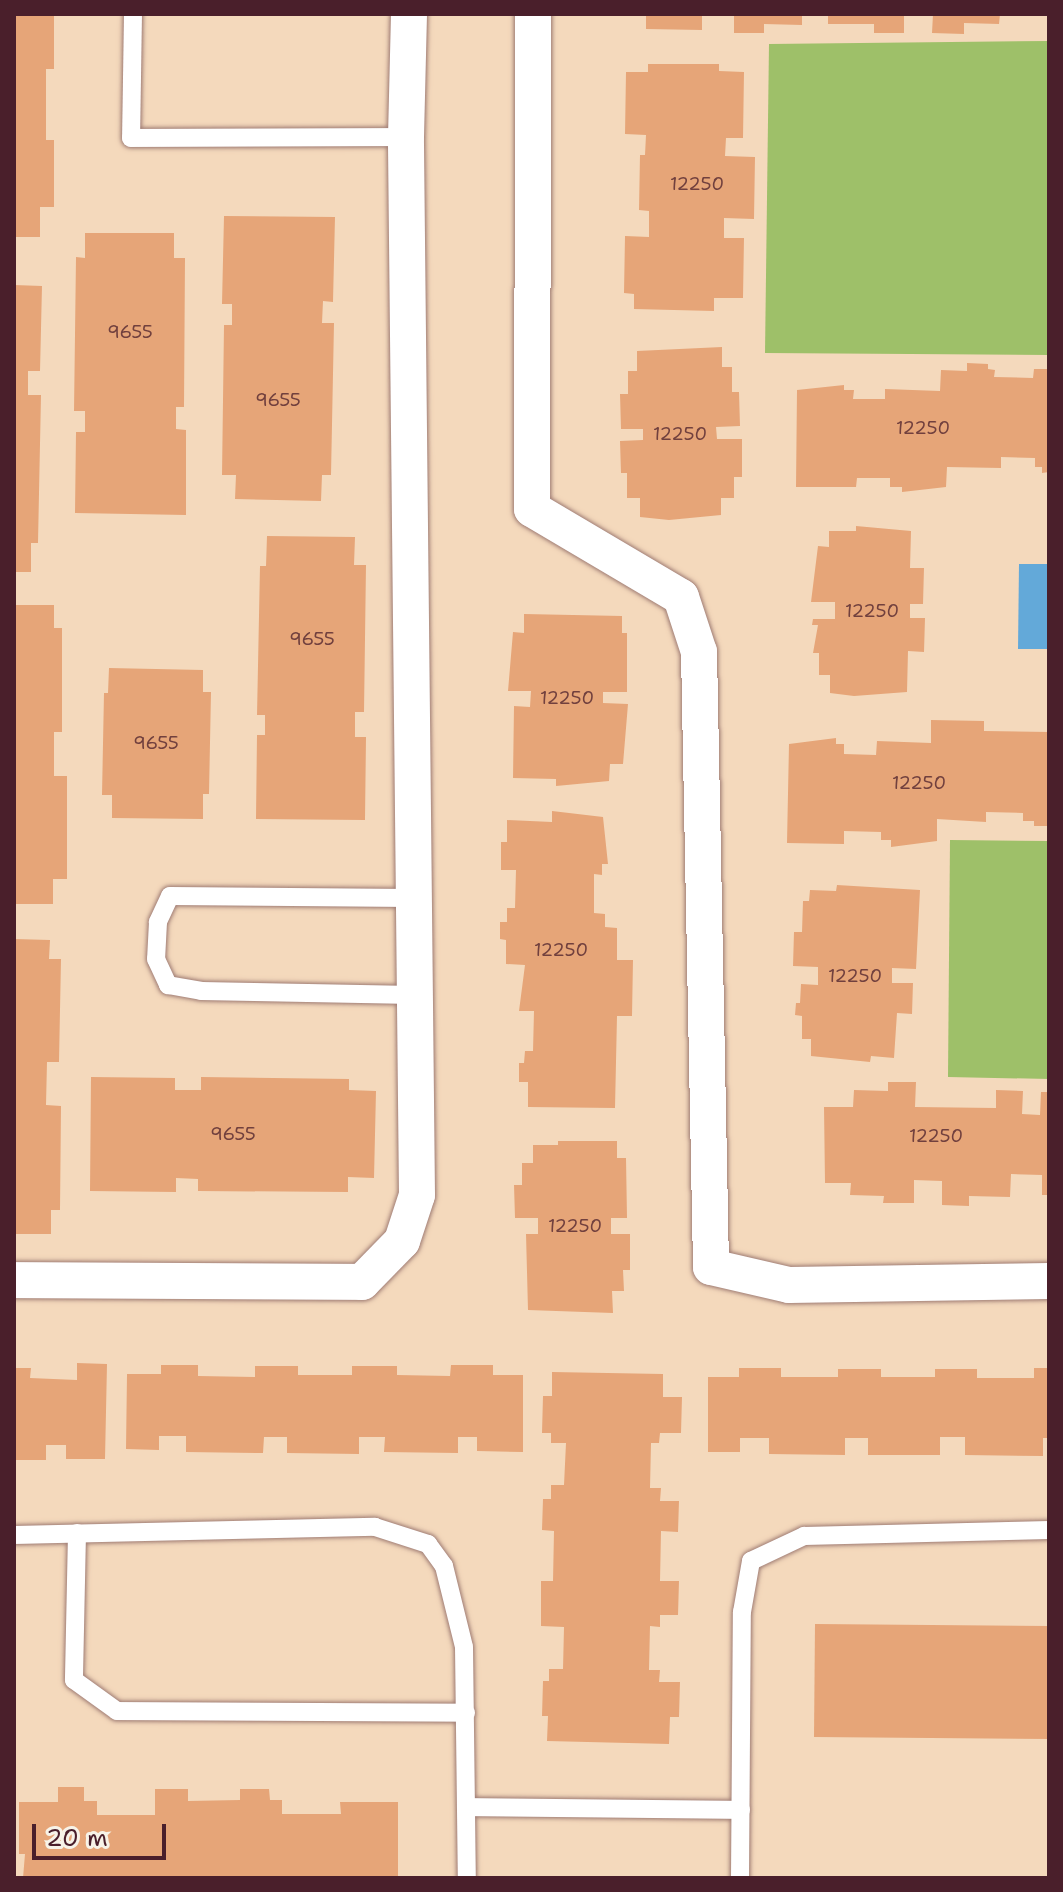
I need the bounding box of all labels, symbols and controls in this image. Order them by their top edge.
house number: 12250 [670,173,724,195]
house number: 9655 [107,321,153,343]
house number: 9655 [255,389,301,411]
house number: 12250 [896,417,950,439]
house number: 12250 [653,423,707,445]
house number: 12250 [845,600,899,622]
house number: 9655 [289,628,335,650]
house number: 12250 [540,687,594,709]
house number: 9655 [133,732,179,754]
house number: 12250 [892,772,946,794]
house number: 12250 [534,939,588,961]
house number: 12250 [828,965,882,987]
house number: 9655 [210,1123,256,1145]
house number: 12250 [909,1125,963,1147]
house number: 12250 [548,1215,602,1237]
scale bar [36,1808,170,1858]
text: 20 m [46,1822,108,1854]

